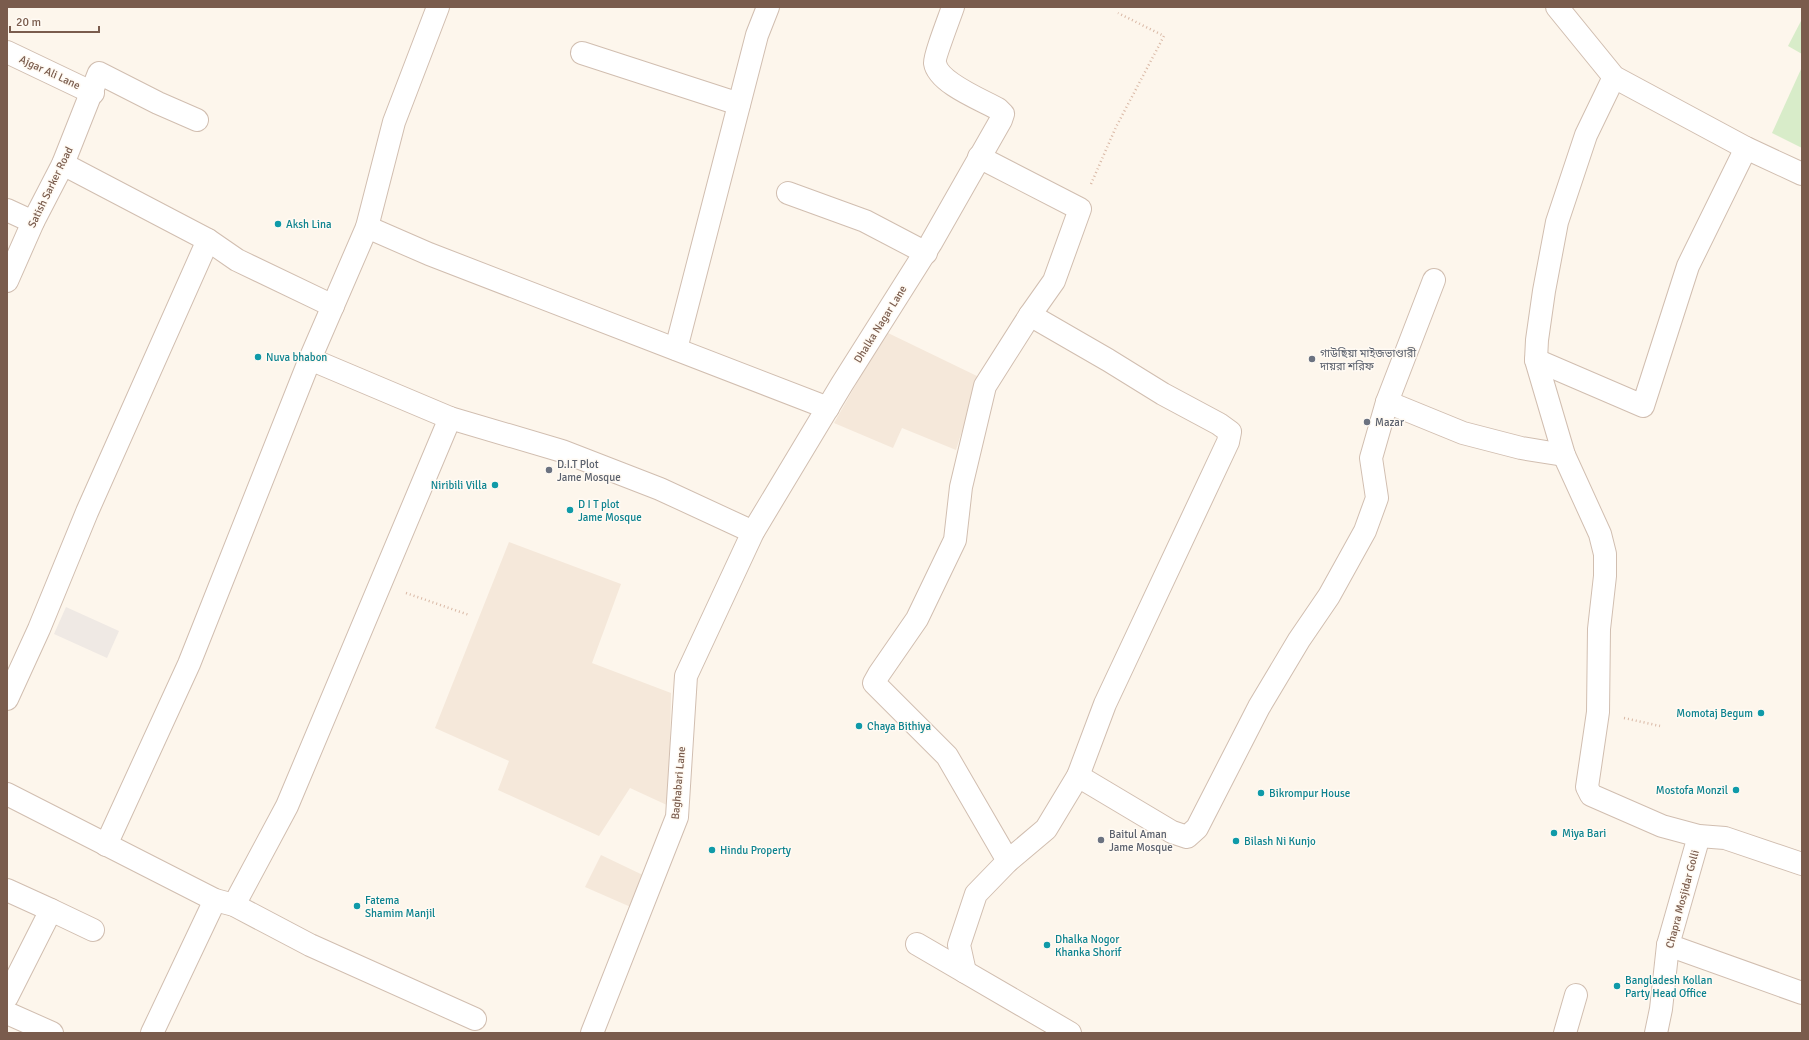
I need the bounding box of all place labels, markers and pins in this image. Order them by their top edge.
place label: Aksh Lina [286,218,332,231]
marker: Aksh Lina [273,219,283,229]
place label: গাউছিয়া মাইজভাণ্ডারী দায়রা শরিফ [1319,347,1417,373]
place label: Nuva bhabon [266,351,327,364]
marker: Nuva bhabon [253,352,263,362]
marker: গাউছিয়া মাইজভাণ্ডারী দায়রা শরিফ [1307,354,1317,364]
place label: Mazar [1375,416,1404,429]
marker: Mazar [1362,417,1372,427]
place label: D.I.T Plot Jame Mosque [557,458,621,484]
marker: D.I.T Plot Jame Mosque [544,465,554,475]
place label: Niribili Villa [431,479,487,492]
marker: Niribili Villa [490,480,500,490]
place label: D I T plot Jame Mosque [578,498,642,524]
marker: D I T plot Jame Mosque [565,505,575,515]
place label: Momotaj Begum [1676,707,1753,720]
marker: Momotaj Begum [1756,708,1766,718]
place label: Chaya Bithiya [867,720,931,733]
marker: Chaya Bithiya [854,721,864,731]
place label: Mostofa Monzil [1656,784,1728,797]
marker: Mostofa Monzil [1731,785,1741,795]
place label: Bikrompur House [1269,787,1350,800]
marker: Bikrompur House [1256,788,1266,798]
place label: Miya Bari [1562,827,1606,840]
place label: Baitul Aman Jame Mosque [1109,828,1173,854]
marker: Miya Bari [1549,828,1559,838]
marker: Baitul Aman Jame Mosque [1096,835,1106,845]
place label: Bilash Ni Kunjo [1244,835,1316,848]
marker: Bilash Ni Kunjo [1231,836,1241,846]
place label: Hindu Property [720,844,792,857]
marker: Hindu Property [707,845,717,855]
place label: Fatema Shamim Manjil [365,894,435,920]
marker: Fatema Shamim Manjil [352,901,362,911]
place label: Dhalka Nogor Khanka Shorif [1055,933,1123,959]
marker: Dhalka Nogor Khanka Shorif [1042,940,1052,950]
place label: Bangladesh Kollan Party Head Office [1625,974,1712,1000]
marker: Bangladesh Kollan Party Head Office [1612,981,1622,991]

